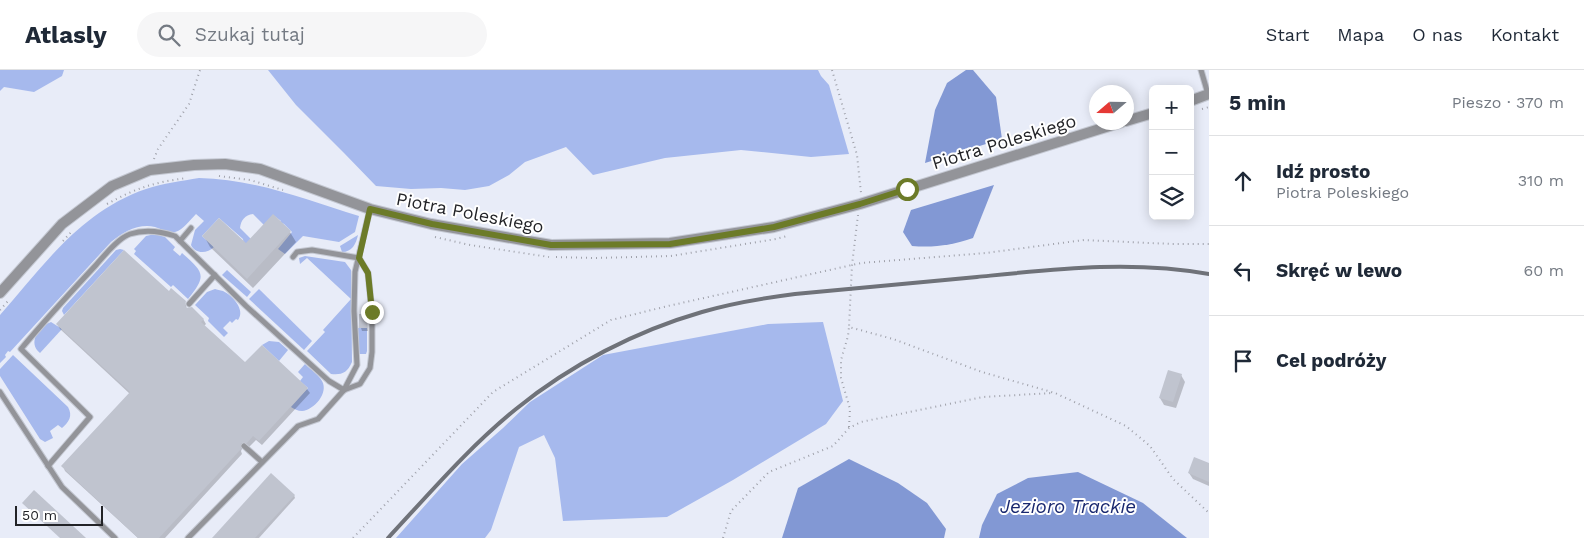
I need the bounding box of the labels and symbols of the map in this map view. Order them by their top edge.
north arrow [1089,85,1134,130]
street label: Piotra Poleskiego [929,110,1079,173]
route start [896,178,919,201]
street label: Piotra Poleskiego [395,188,546,237]
route end [361,301,384,324]
water label: Jezioro Trackie [1000,495,1136,518]
scale bar [15,503,102,526]

